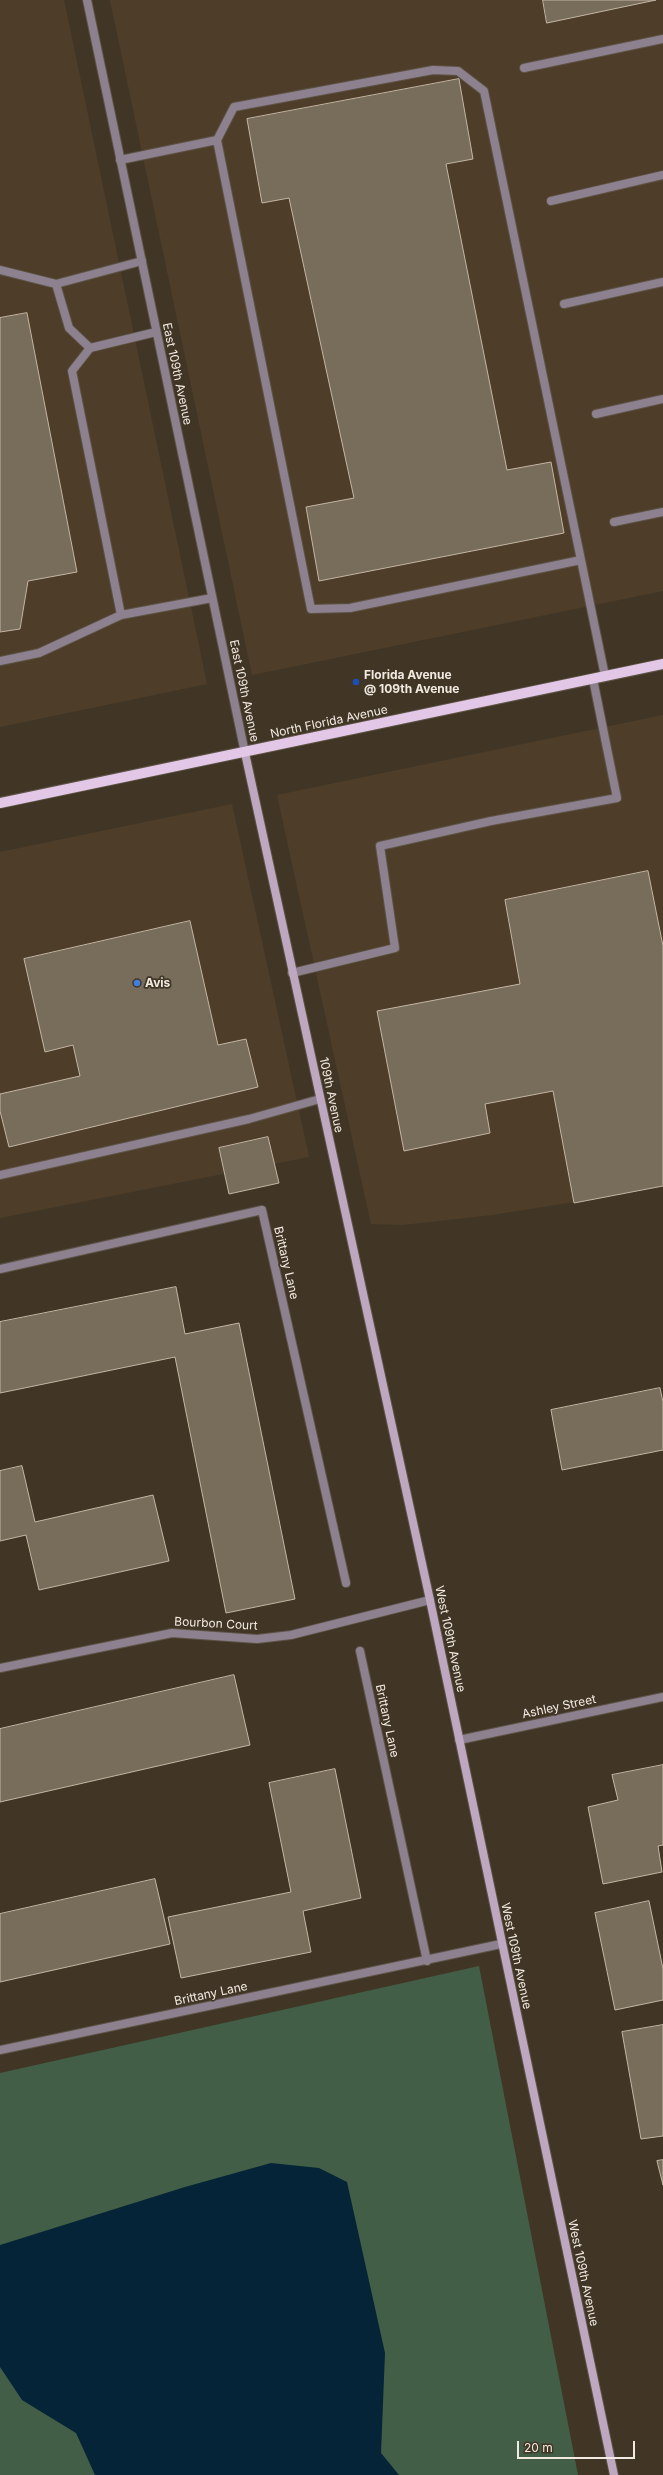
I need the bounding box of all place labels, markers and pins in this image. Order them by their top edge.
place label: Florida Avenue @ 109th Avenue [364,668,459,696]
marker: Florida Avenue @ 109th Avenue [351,677,361,687]
place label: Avis [145,976,170,990]
marker: Avis [132,978,142,988]

